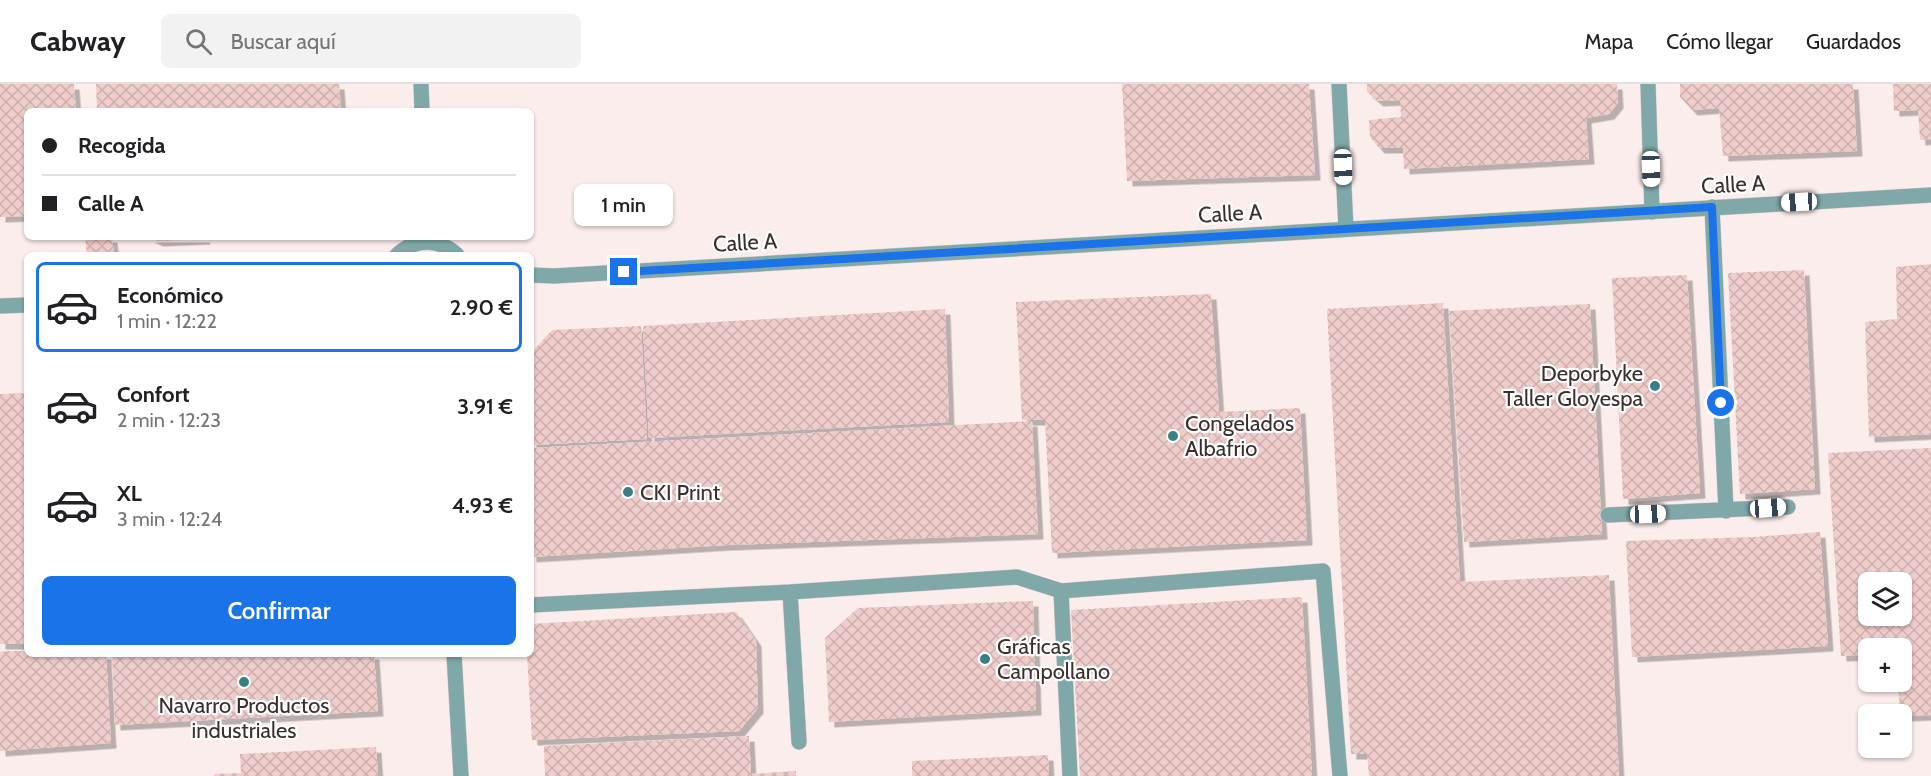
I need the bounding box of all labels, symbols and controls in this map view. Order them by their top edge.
search box [161,14,581,68]
text: Cabway [30,24,125,58]
icon: search [182,25,215,58]
text: Buscar aquí [230,28,336,55]
text: Mapa [1585,29,1633,54]
text: Cómo llegar [1666,29,1773,54]
text: Guardados [1806,29,1901,54]
text: Recogida [78,132,165,159]
car [1333,149,1353,185]
car [1641,151,1661,187]
street label: Calle A [1700,169,1766,200]
callout: 1 min [574,185,674,227]
text: Calle A [78,190,144,217]
car [1781,192,1817,212]
text: 1 min [601,193,646,217]
street label: Calle A [1197,198,1263,229]
street label: Calle A [712,227,778,258]
route end [610,258,637,285]
icon: car [45,280,99,334]
text: Económico [117,282,223,309]
text: 2.90 € [450,294,513,321]
text: 1 min · 12:22 [117,309,217,333]
place label: Deporbyke Taller Gloyespa [1503,360,1643,412]
icon: car [45,379,99,433]
marker: Deporbyke Taller Gloyespa [1648,379,1662,393]
text: Confort [117,381,190,408]
route start [1707,389,1734,416]
text: 3.91 € [457,393,513,420]
text: 2 min · 12:23 [117,408,221,432]
place label: Congelados Albafrio [1185,410,1294,462]
marker: Congelados Albafrio [1166,429,1180,443]
icon: car [45,478,99,532]
place label: CKI Print [640,479,721,506]
text: XL [117,480,142,507]
marker: CKI Print [621,485,635,499]
text: 4.93 € [452,492,513,519]
car [1749,498,1787,518]
car [1630,504,1666,524]
text: 3 min · 12:24 [117,507,222,531]
map controls [1858,572,1912,758]
button: layers [1858,572,1912,626]
button: Confirmar [42,576,516,645]
place label: Gráficas Campollano [997,633,1110,685]
button: + [1858,638,1912,692]
marker: Gráficas Campollano [978,652,992,666]
marker: Navarro Productos industriales [237,675,251,689]
place label: Navarro Productos industriales [159,692,329,744]
button: − [1858,704,1912,758]

